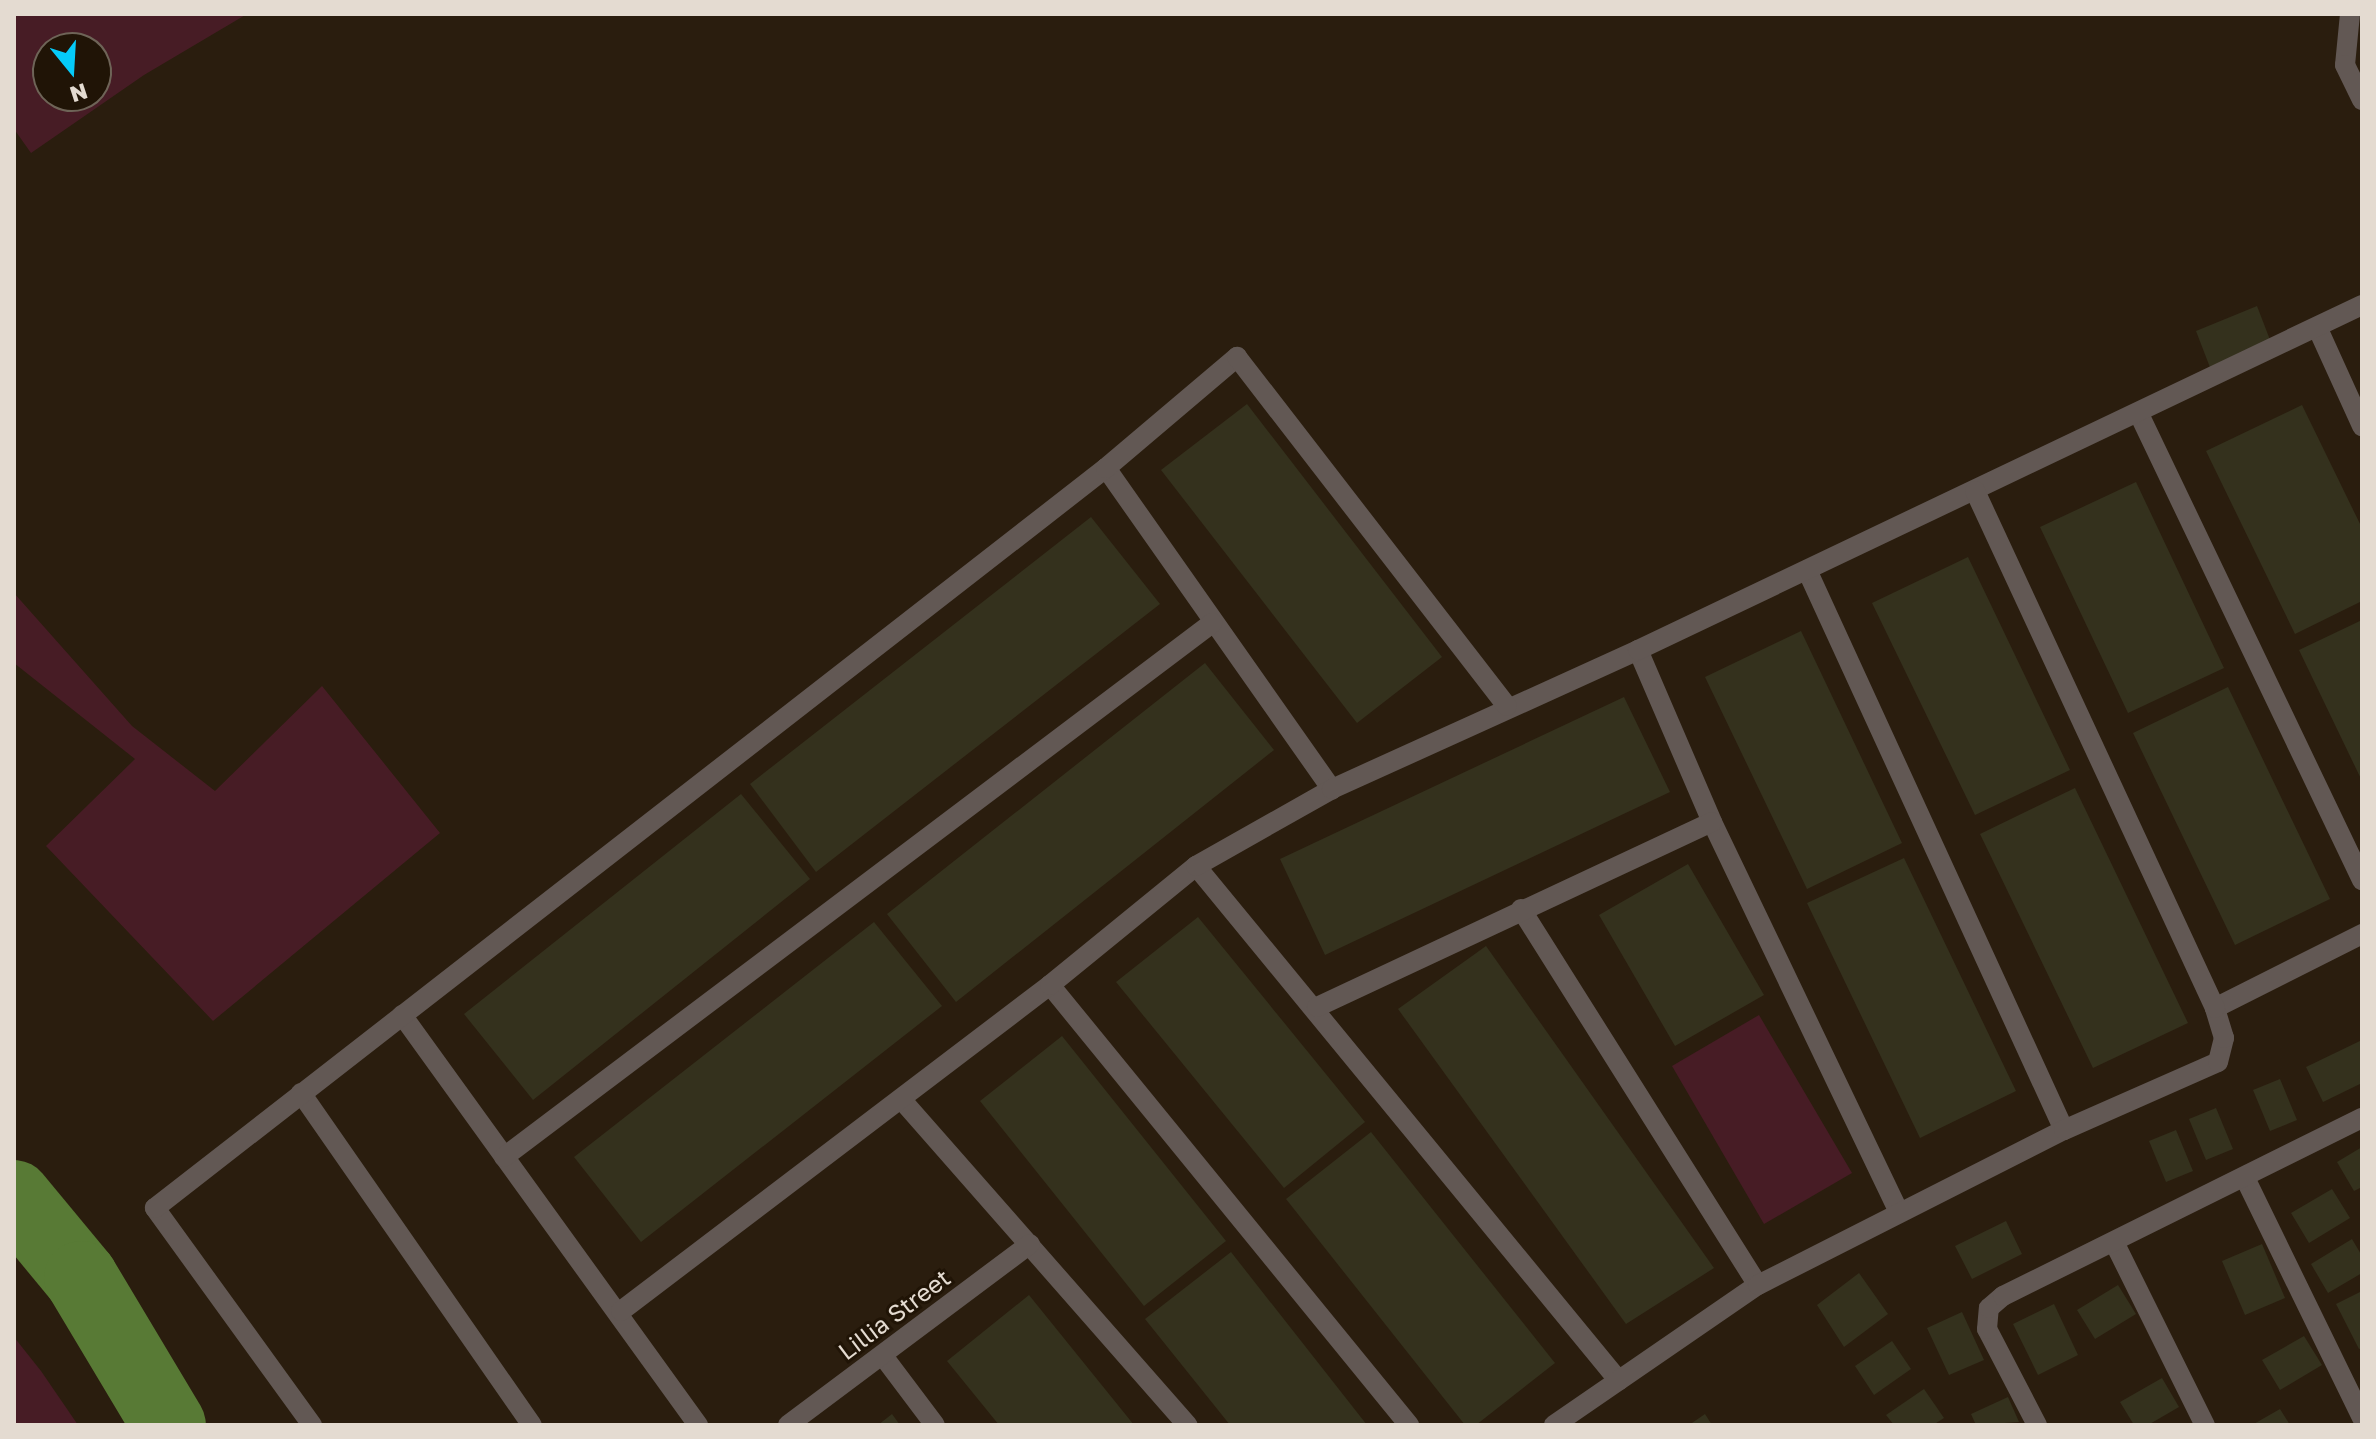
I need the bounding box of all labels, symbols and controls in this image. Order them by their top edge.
north arrow [32,32,112,112]
text: N [67,78,91,109]
street label: Lillia Street [832,1263,956,1365]

